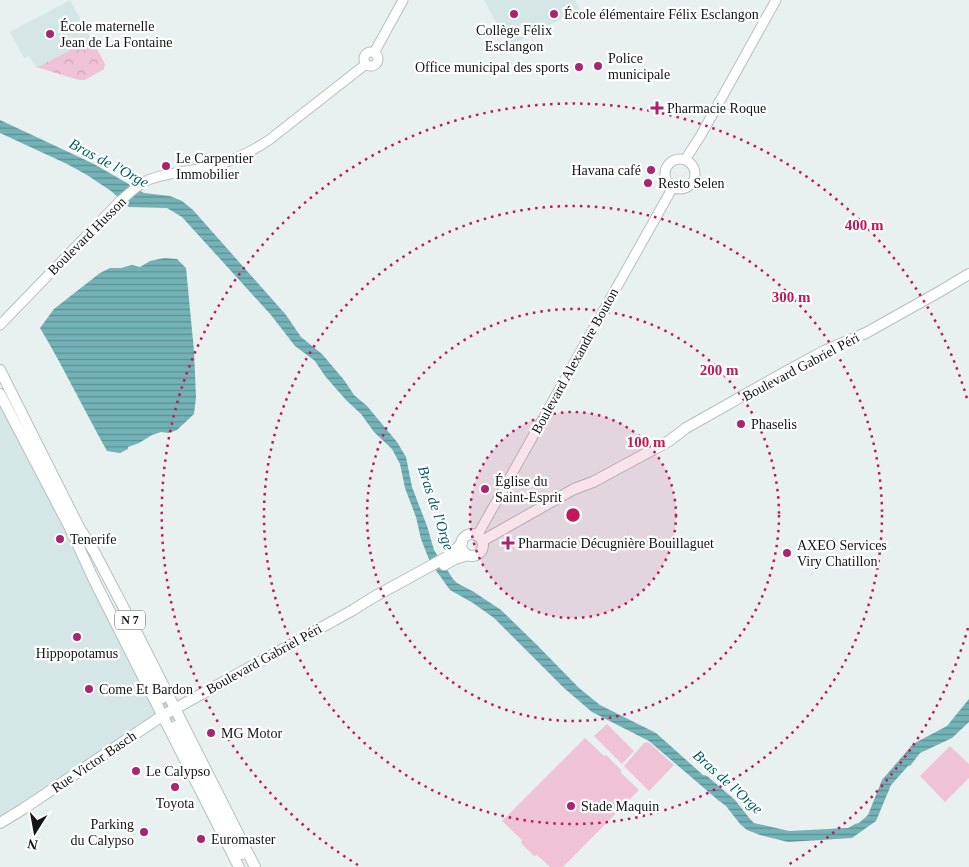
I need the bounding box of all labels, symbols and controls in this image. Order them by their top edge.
place label: École élémentaire Félix Esclangon [564,6,759,22]
marker: Collège Félix Esclangon [508,8,520,20]
marker: École élémentaire Félix Esclangon [548,8,560,20]
place label: École maternelle Jean de La Fontaine [60,18,172,50]
place label: Collège Félix Esclangon [476,23,552,54]
marker: École maternelle Jean de La Fontaine [44,28,56,40]
place label: Police municipale [608,51,670,82]
place label: Office municipal des sports [415,60,569,75]
marker: Police municipale [592,60,604,72]
marker: Office municipal des sports [573,61,585,73]
place label: Pharmacie Roque [667,101,766,116]
marker: Pharmacie Roque [651,102,663,114]
water label: Bras de l'Orge [67,135,152,191]
place label: Le Carpentier Immobilier [176,151,254,182]
marker: Le Carpentier Immobilier [160,160,172,172]
place label: Havana café [571,163,641,178]
marker: Havana café [645,164,657,176]
place label: Resto Selen [658,176,725,191]
marker: Resto Selen [642,177,654,189]
street label: Boulevard Husson [45,194,129,278]
text: 400 m [845,217,884,233]
street label: Boulevard Alexandre Bouton [529,286,621,436]
text: 300 m [772,289,811,305]
street label: Boulevard Gabriel Péri [740,330,862,404]
text: 200 m [700,362,739,378]
place label: Phaselis [751,417,797,432]
marker: Phaselis [735,418,747,430]
text: 100 m [627,434,666,450]
water label: Bras de l'Orge [415,464,457,552]
place label: Église du Saint-Esprit [495,473,562,505]
marker: Église du Saint-Esprit [479,483,491,495]
centre of rings [564,506,582,524]
place label: Tenerife [70,532,116,547]
marker: Tenerife [54,533,66,545]
place label: Pharmacie Décugnière Bouillaguet [518,536,714,551]
marker: Pharmacie Décugnière Bouillaguet [502,537,514,549]
place label: AXEO Services Viry Chatillon [797,538,887,569]
marker: AXEO Services Viry Chatillon [781,547,793,559]
road number: N 7 [115,610,145,630]
street label: Boulevard Gabriel Péri [204,621,325,697]
marker: Hippopotamus [71,631,83,643]
place label: Hippopotamus [36,646,118,661]
place label: Come Et Bardon [99,682,193,697]
marker: Come Et Bardon [83,683,95,695]
place label: MG Motor [221,726,282,741]
marker: MG Motor [205,727,217,739]
street label: Rue Victor Basch [49,728,139,796]
water label: Bras de l'Orge [690,747,766,817]
place label: Le Calypso [146,764,210,779]
marker: Le Calypso [130,765,142,777]
marker: Toyota [169,781,181,793]
place label: Toyota [156,796,195,811]
place label: Stade Maquin [581,799,659,814]
marker: Stade Maquin [565,800,577,812]
north arrow [10,807,60,857]
place label: Parking du Calypso [71,817,134,848]
marker: Parking du Calypso [138,826,150,838]
place label: Euromaster [211,832,276,847]
marker: Euromaster [195,833,207,845]
text: N [26,836,39,853]

